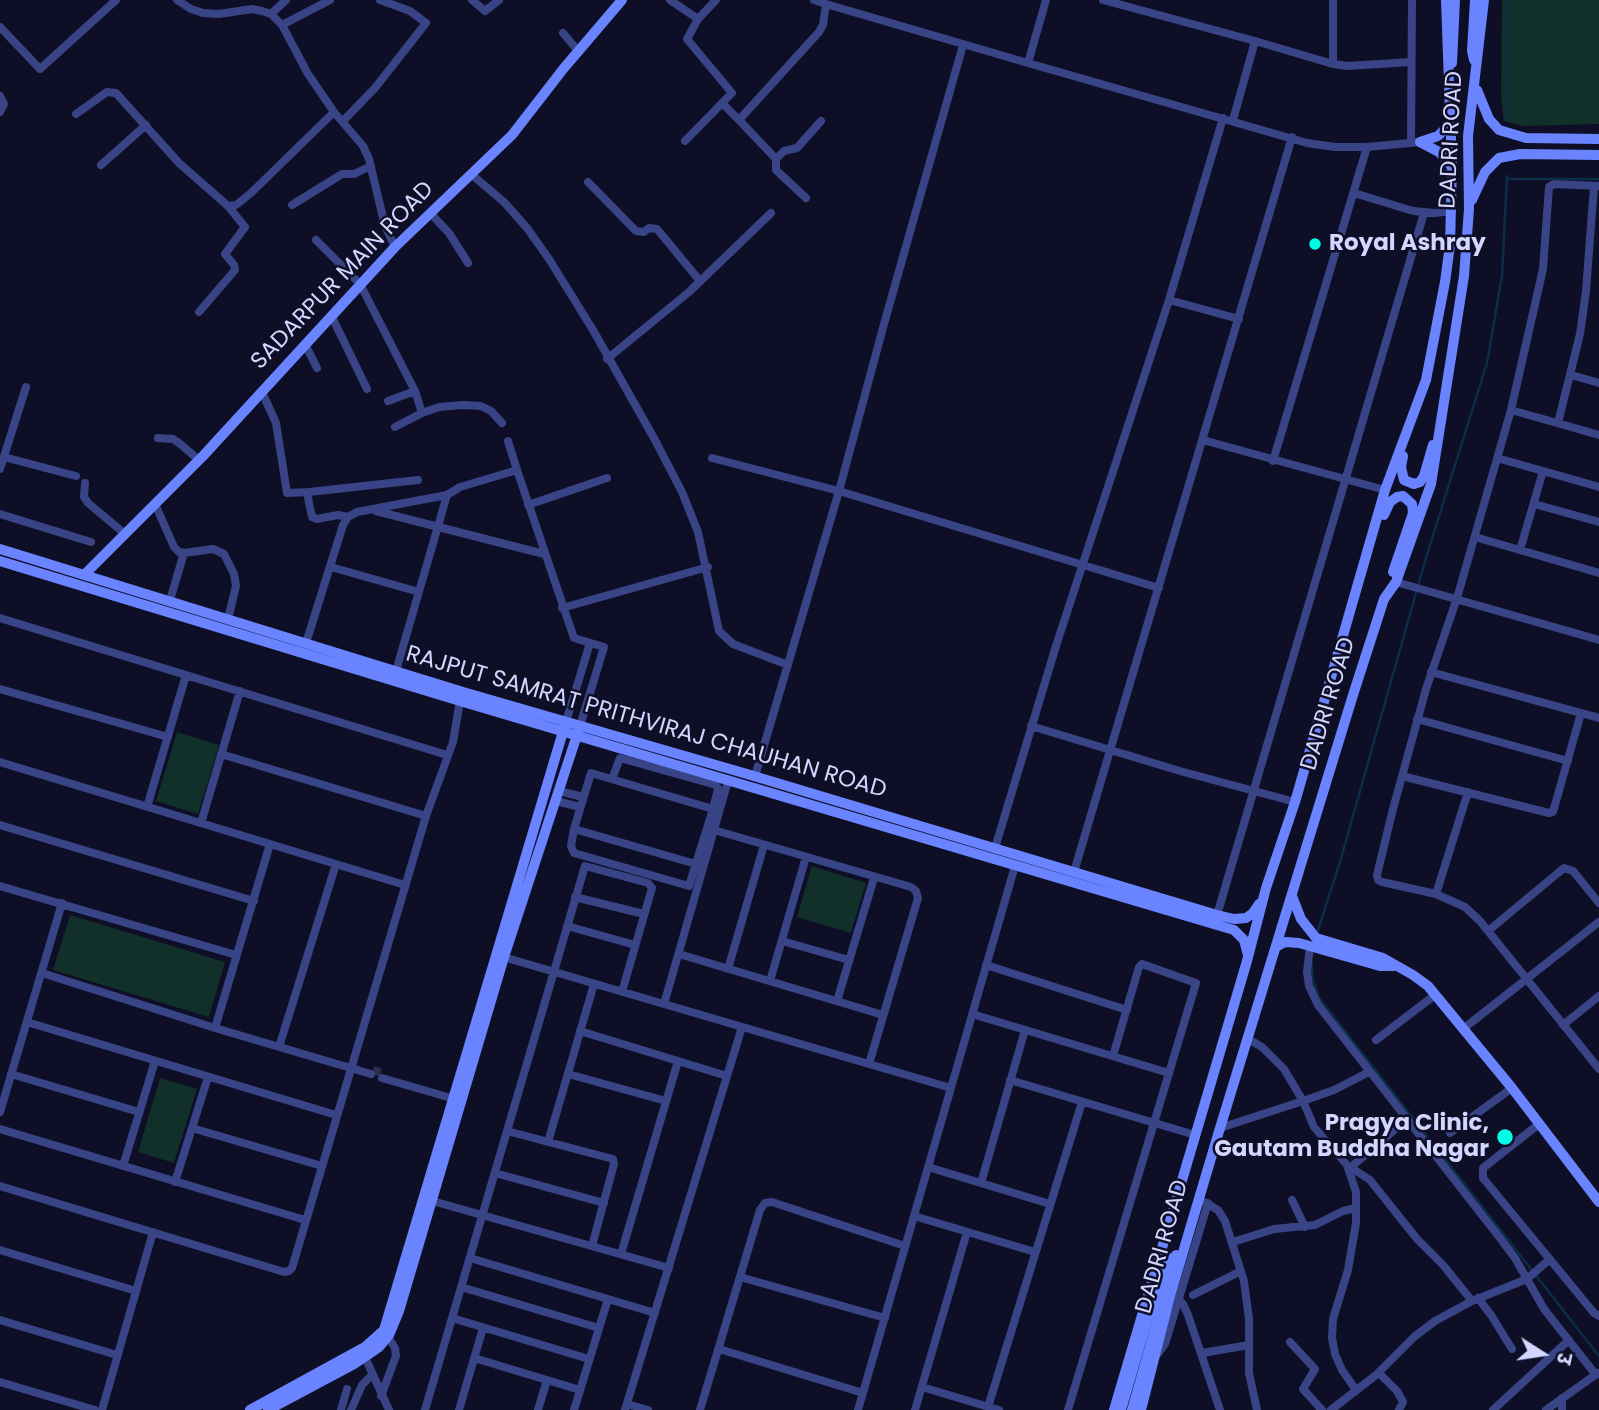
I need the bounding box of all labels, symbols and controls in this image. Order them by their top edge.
street label: DADRI ROAD [1435,71,1469,209]
street label: SADARPUR MAIN ROAD [246,176,440,376]
place label: Royal Ashray [1329,230,1486,258]
marker: Royal Ashray [1307,236,1323,252]
street label: DADRI ROAD [1296,634,1362,774]
street label: RAJPUT SAMRAT PRITHVIRAJ CHAUHAN ROAD [403,641,889,805]
place label: Pragya Clinic, Gautam Buddha Nagar [1214,1110,1489,1164]
marker: Pragya Clinic, Gautam Buddha Nagar [1495,1127,1515,1147]
street label: DADRI ROAD [1131,1177,1195,1317]
north arrow [1508,1319,1578,1389]
text: उ [1550,1350,1578,1367]

